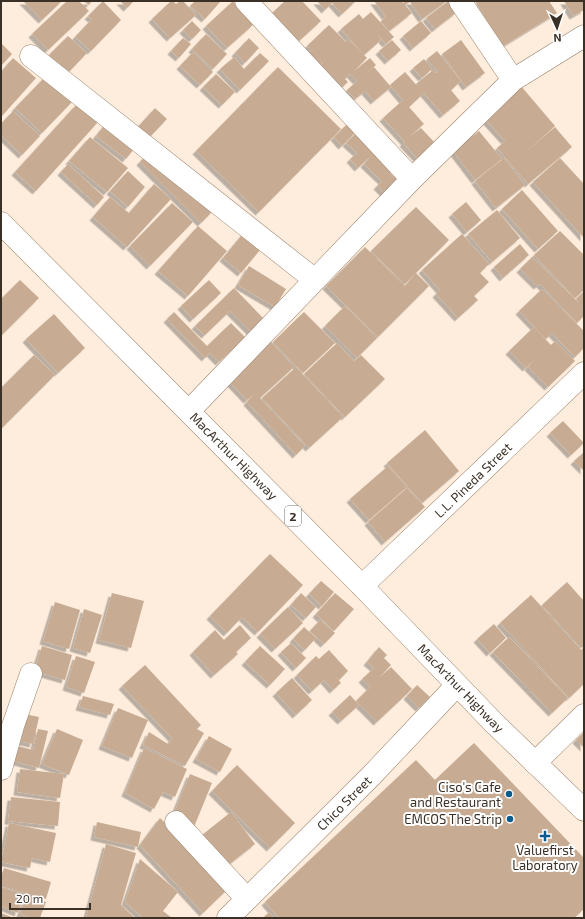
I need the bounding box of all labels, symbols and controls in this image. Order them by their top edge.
north arrow [537,8,577,48]
text: N [553,32,562,45]
street label: MacArthur Highway [187,409,281,503]
street label: L.L. Pineda Street [431,439,515,521]
road number: 2 [285,506,301,526]
street label: MacArthur Highway [414,640,508,736]
street label: Chico Street [313,772,375,834]
place label: Ciso's Cafe and Restaurant [410,779,501,810]
marker: Ciso's Cafe and Restaurant [504,789,514,799]
place label: EMCOS The Strip [404,811,502,827]
marker: EMCOS The Strip [505,814,515,824]
marker: Valuefirst Laboratory [540,831,550,841]
place label: Valuefirst Laboratory [512,842,578,873]
scale bar [10,885,90,911]
text: 20 m [16,891,43,905]

